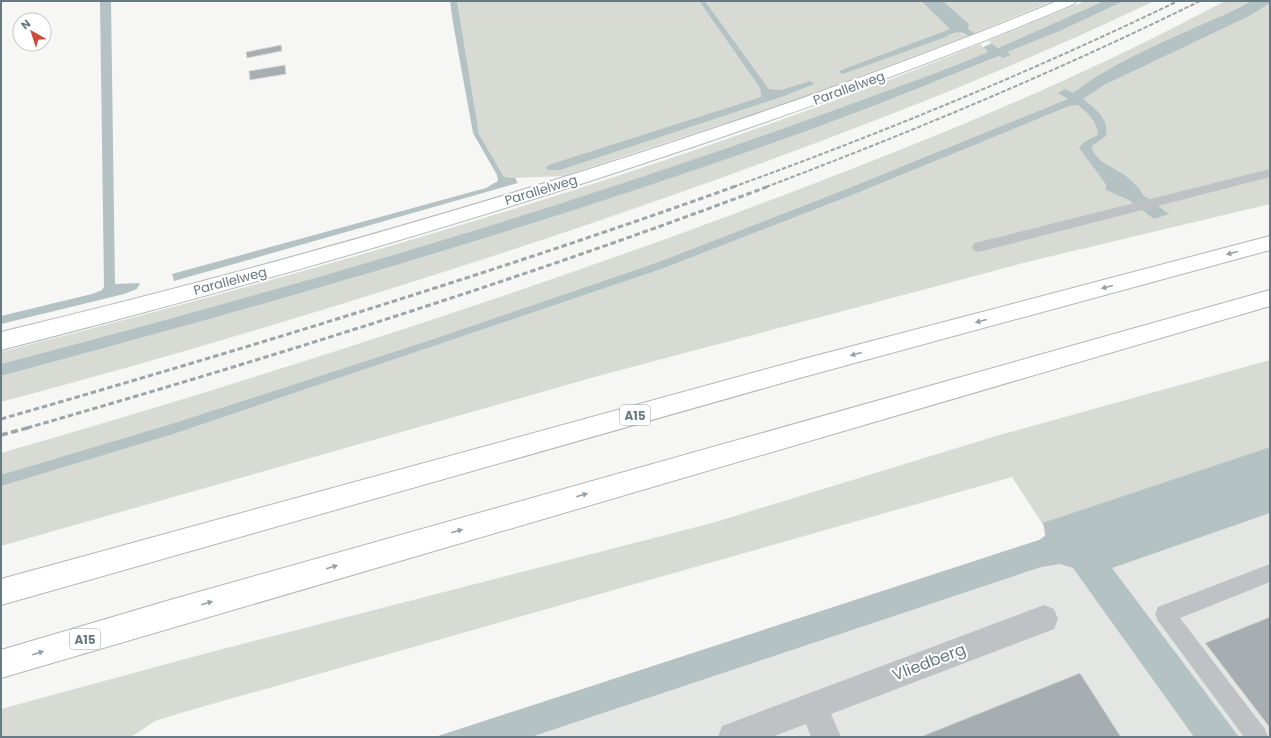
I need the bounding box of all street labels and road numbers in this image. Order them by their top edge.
street label: Parallelweg [810,66,888,110]
street label: Parallelweg [502,170,580,210]
street label: Parallelweg [191,262,269,300]
road number: A15 [620,405,650,425]
road number: A15 [70,629,100,649]
street label: Vliedberg [889,637,969,687]

